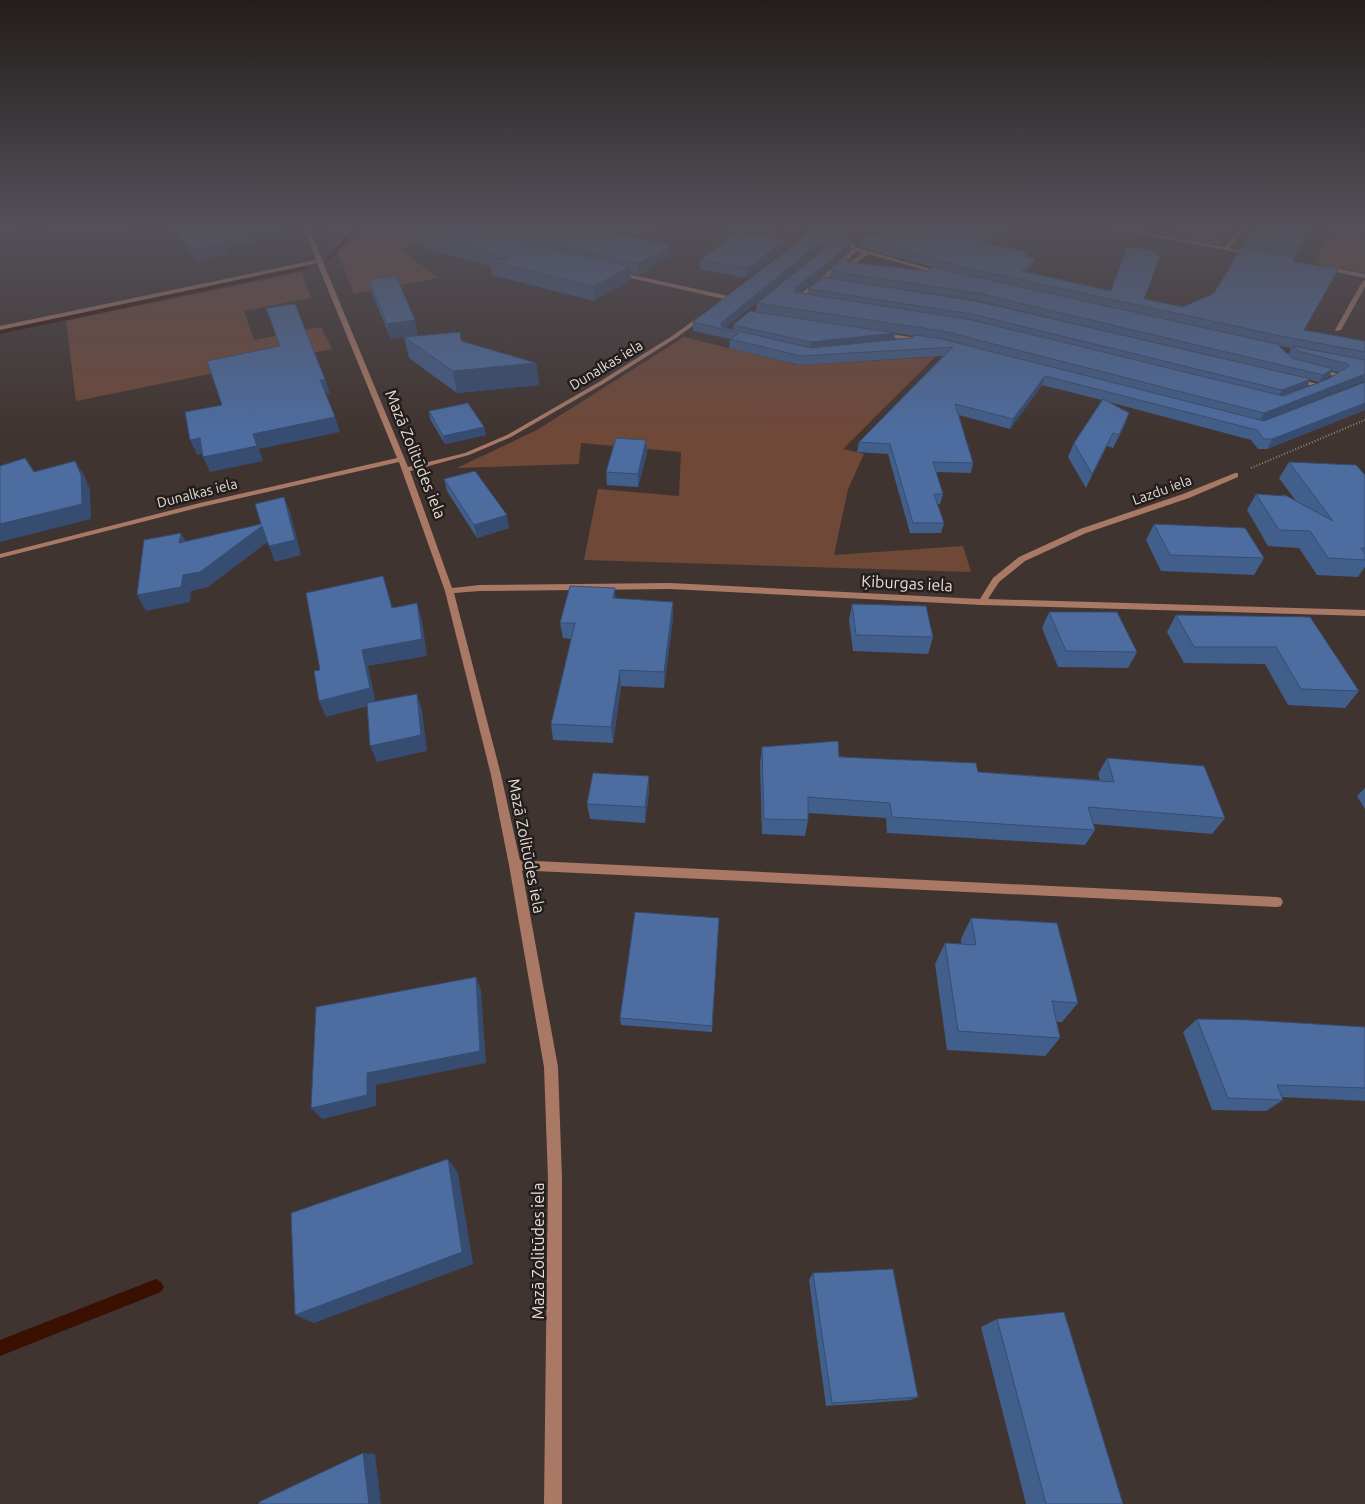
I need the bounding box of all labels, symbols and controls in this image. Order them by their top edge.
street label: Dunalkas iela [567,337,645,393]
street label: Mazā Zolitūdes iela [382,387,450,521]
street label: Lazdu iela [1130,472,1194,508]
street label: Dunalkas iela [155,475,239,511]
street label: Ķiburgas iela [861,572,953,594]
street label: Mazā Zolitūdes iela [505,777,549,915]
street label: Mazā Zolitūdes iela [529,1182,547,1320]

